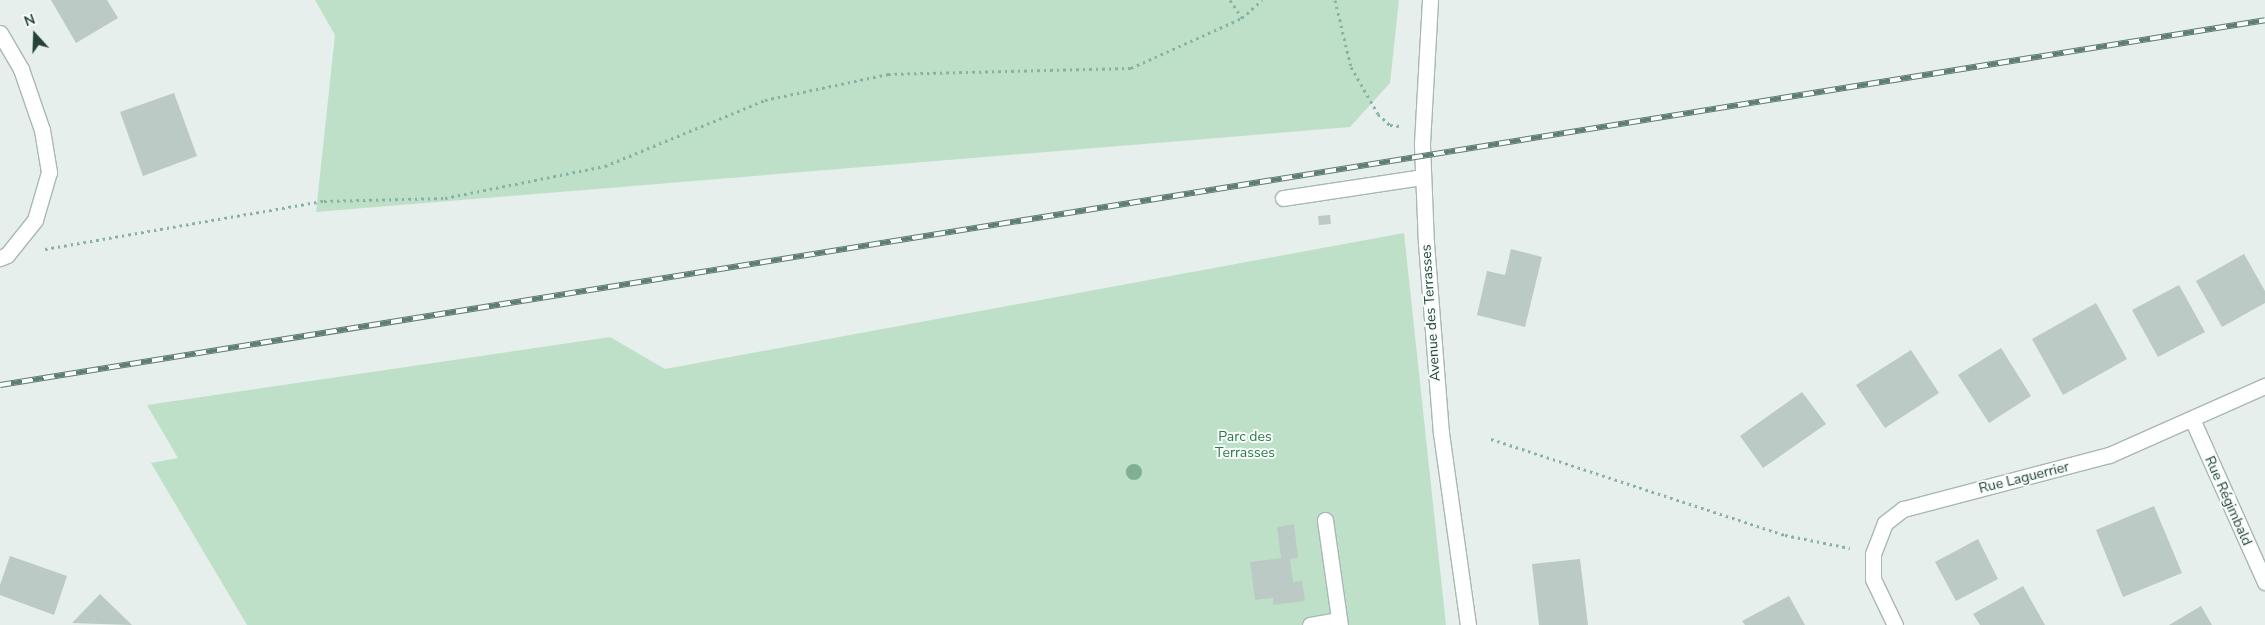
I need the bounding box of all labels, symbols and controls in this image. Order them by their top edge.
north arrow [10,10,60,60]
text: N [22,10,38,31]
street label: Avenue des Terrasses [1418,244,1444,382]
park label: Parc des Terrasses [1215,429,1275,462]
street label: Rue Régimbald [2201,454,2255,548]
street label: Rue Laguerrier [1977,459,2071,497]

